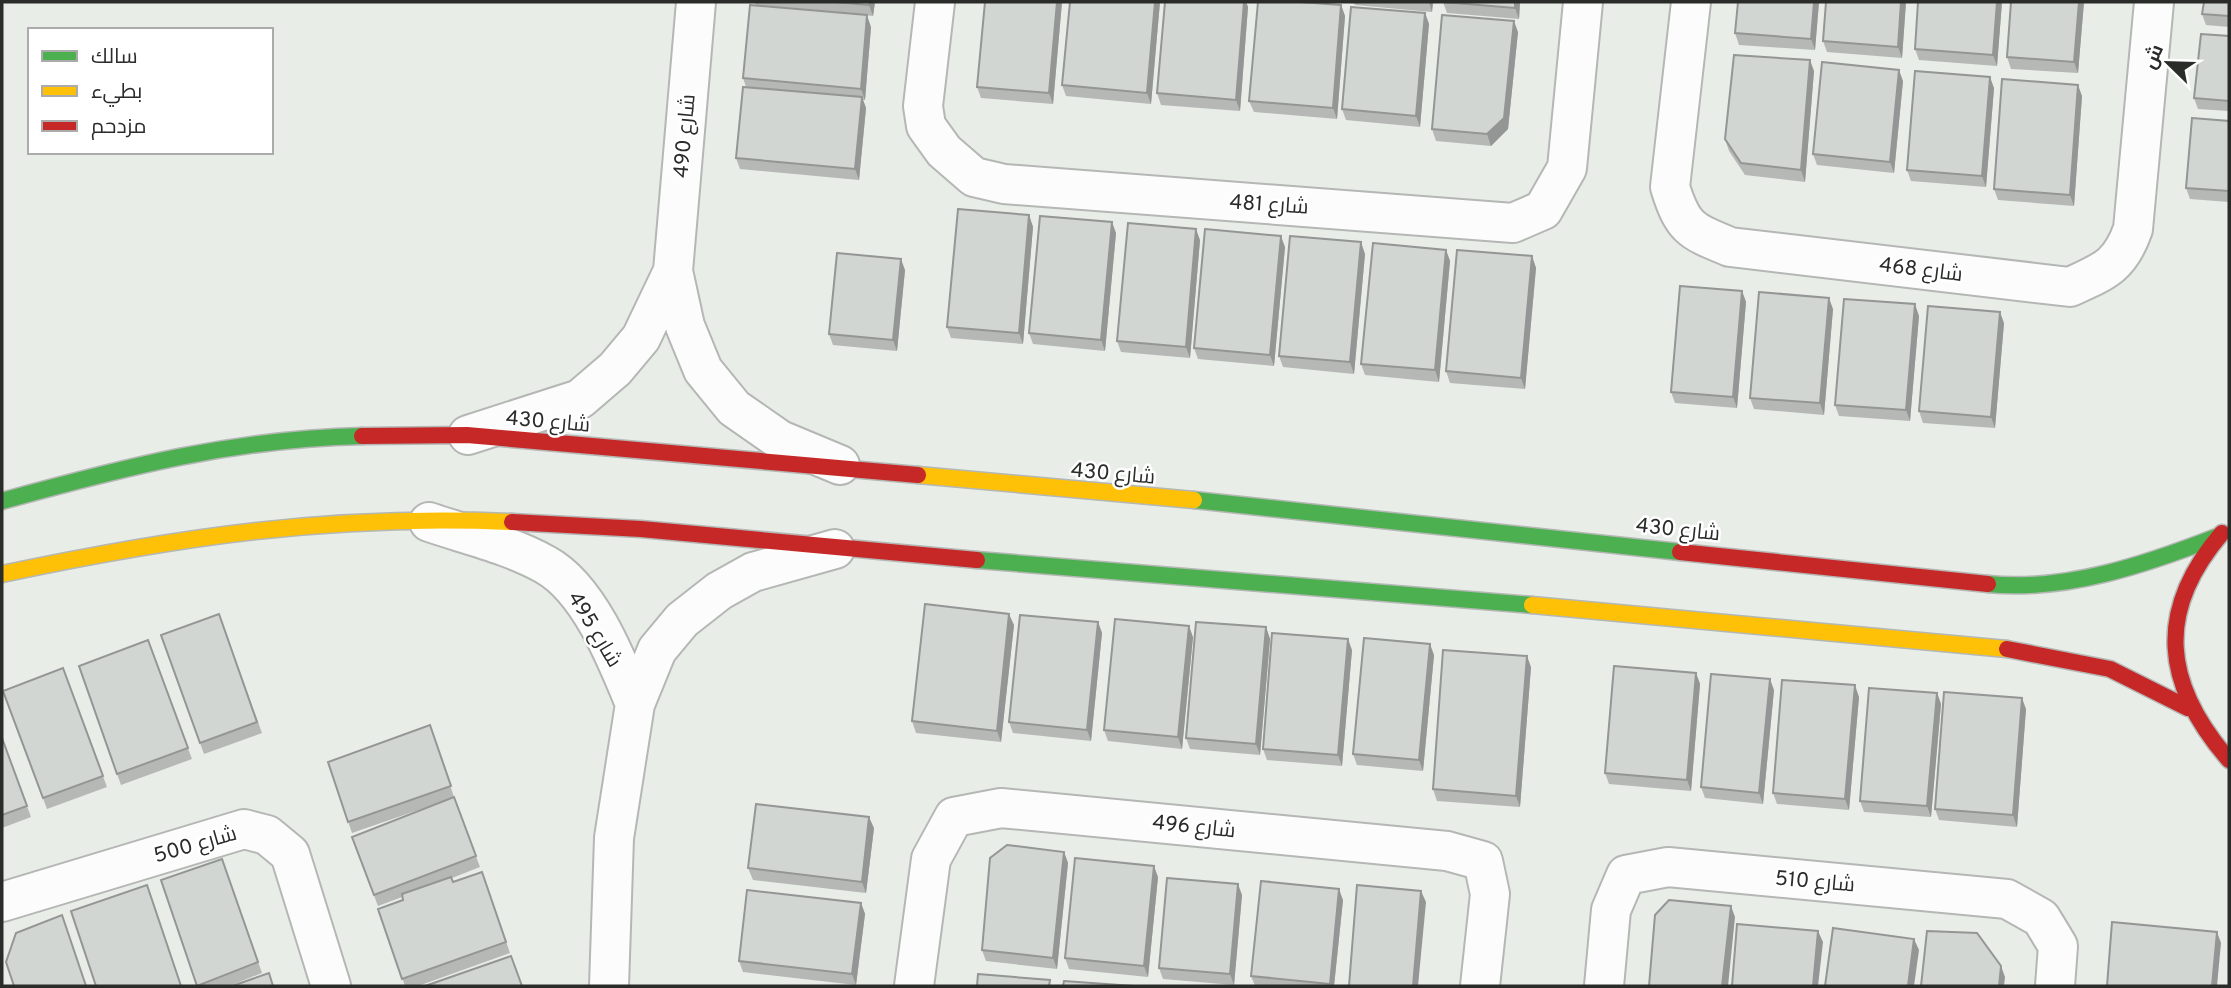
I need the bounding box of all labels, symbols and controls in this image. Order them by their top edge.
legend [28,28,273,154]
north arrow [2133,28,2203,98]
text: ش [2138,41,2170,73]
text: سالك [91,44,138,71]
text: بطيء [91,79,142,107]
street label: شارع 490 [668,93,703,179]
text: مزدحم [91,114,146,141]
street label: شارع 481 [1228,189,1309,222]
street label: شارع 468 [1877,252,1964,289]
street label: شارع 430 [505,405,591,440]
street label: شارع 430 [1070,457,1156,492]
street label: شارع 430 [1634,513,1721,548]
street label: شارع 495 [561,587,627,673]
street label: شارع 496 [1151,810,1237,845]
street label: شارع 500 [151,821,240,870]
street label: شارع 510 [1774,866,1856,899]

